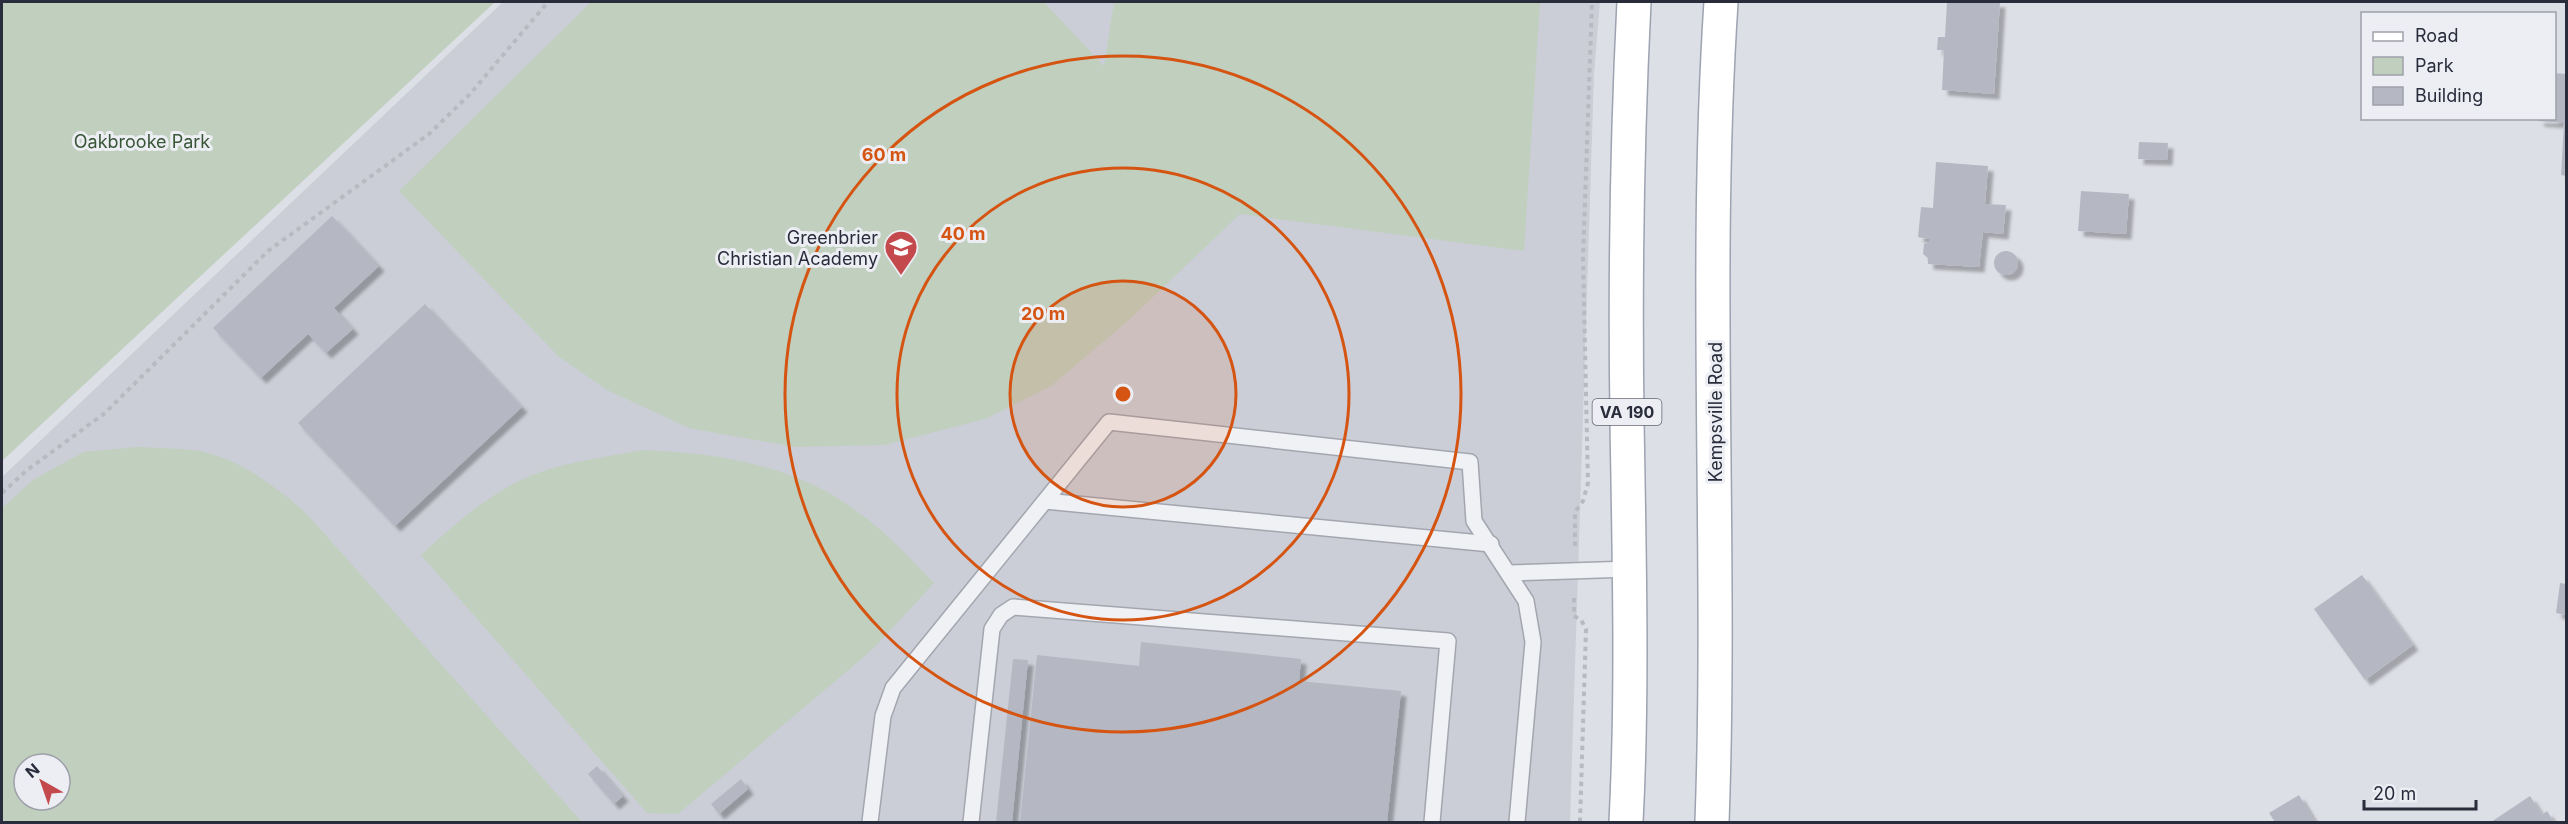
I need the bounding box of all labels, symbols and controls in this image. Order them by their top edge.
legend [2361,12,2556,120]
text: Road [2415,25,2458,46]
text: Park [2415,55,2454,76]
text: Building [2415,85,2483,106]
park label: Oakbrooke Park [74,131,210,152]
text: 60 m [862,144,906,165]
text: 40 m [941,223,986,244]
place label: Greenbrier Christian Academy [717,227,878,269]
school or university icon: Greenbrier Christian Academy [883,229,919,276]
text: 20 m [1021,303,1065,324]
street label: Kempsville Road [1705,342,1726,482]
centre of rings [1113,384,1133,404]
road number: VA 190 [1592,399,1662,425]
north arrow [12,752,72,812]
text: N [21,759,43,782]
scale bar [2364,773,2476,811]
text: 20 m [2373,783,2416,804]

